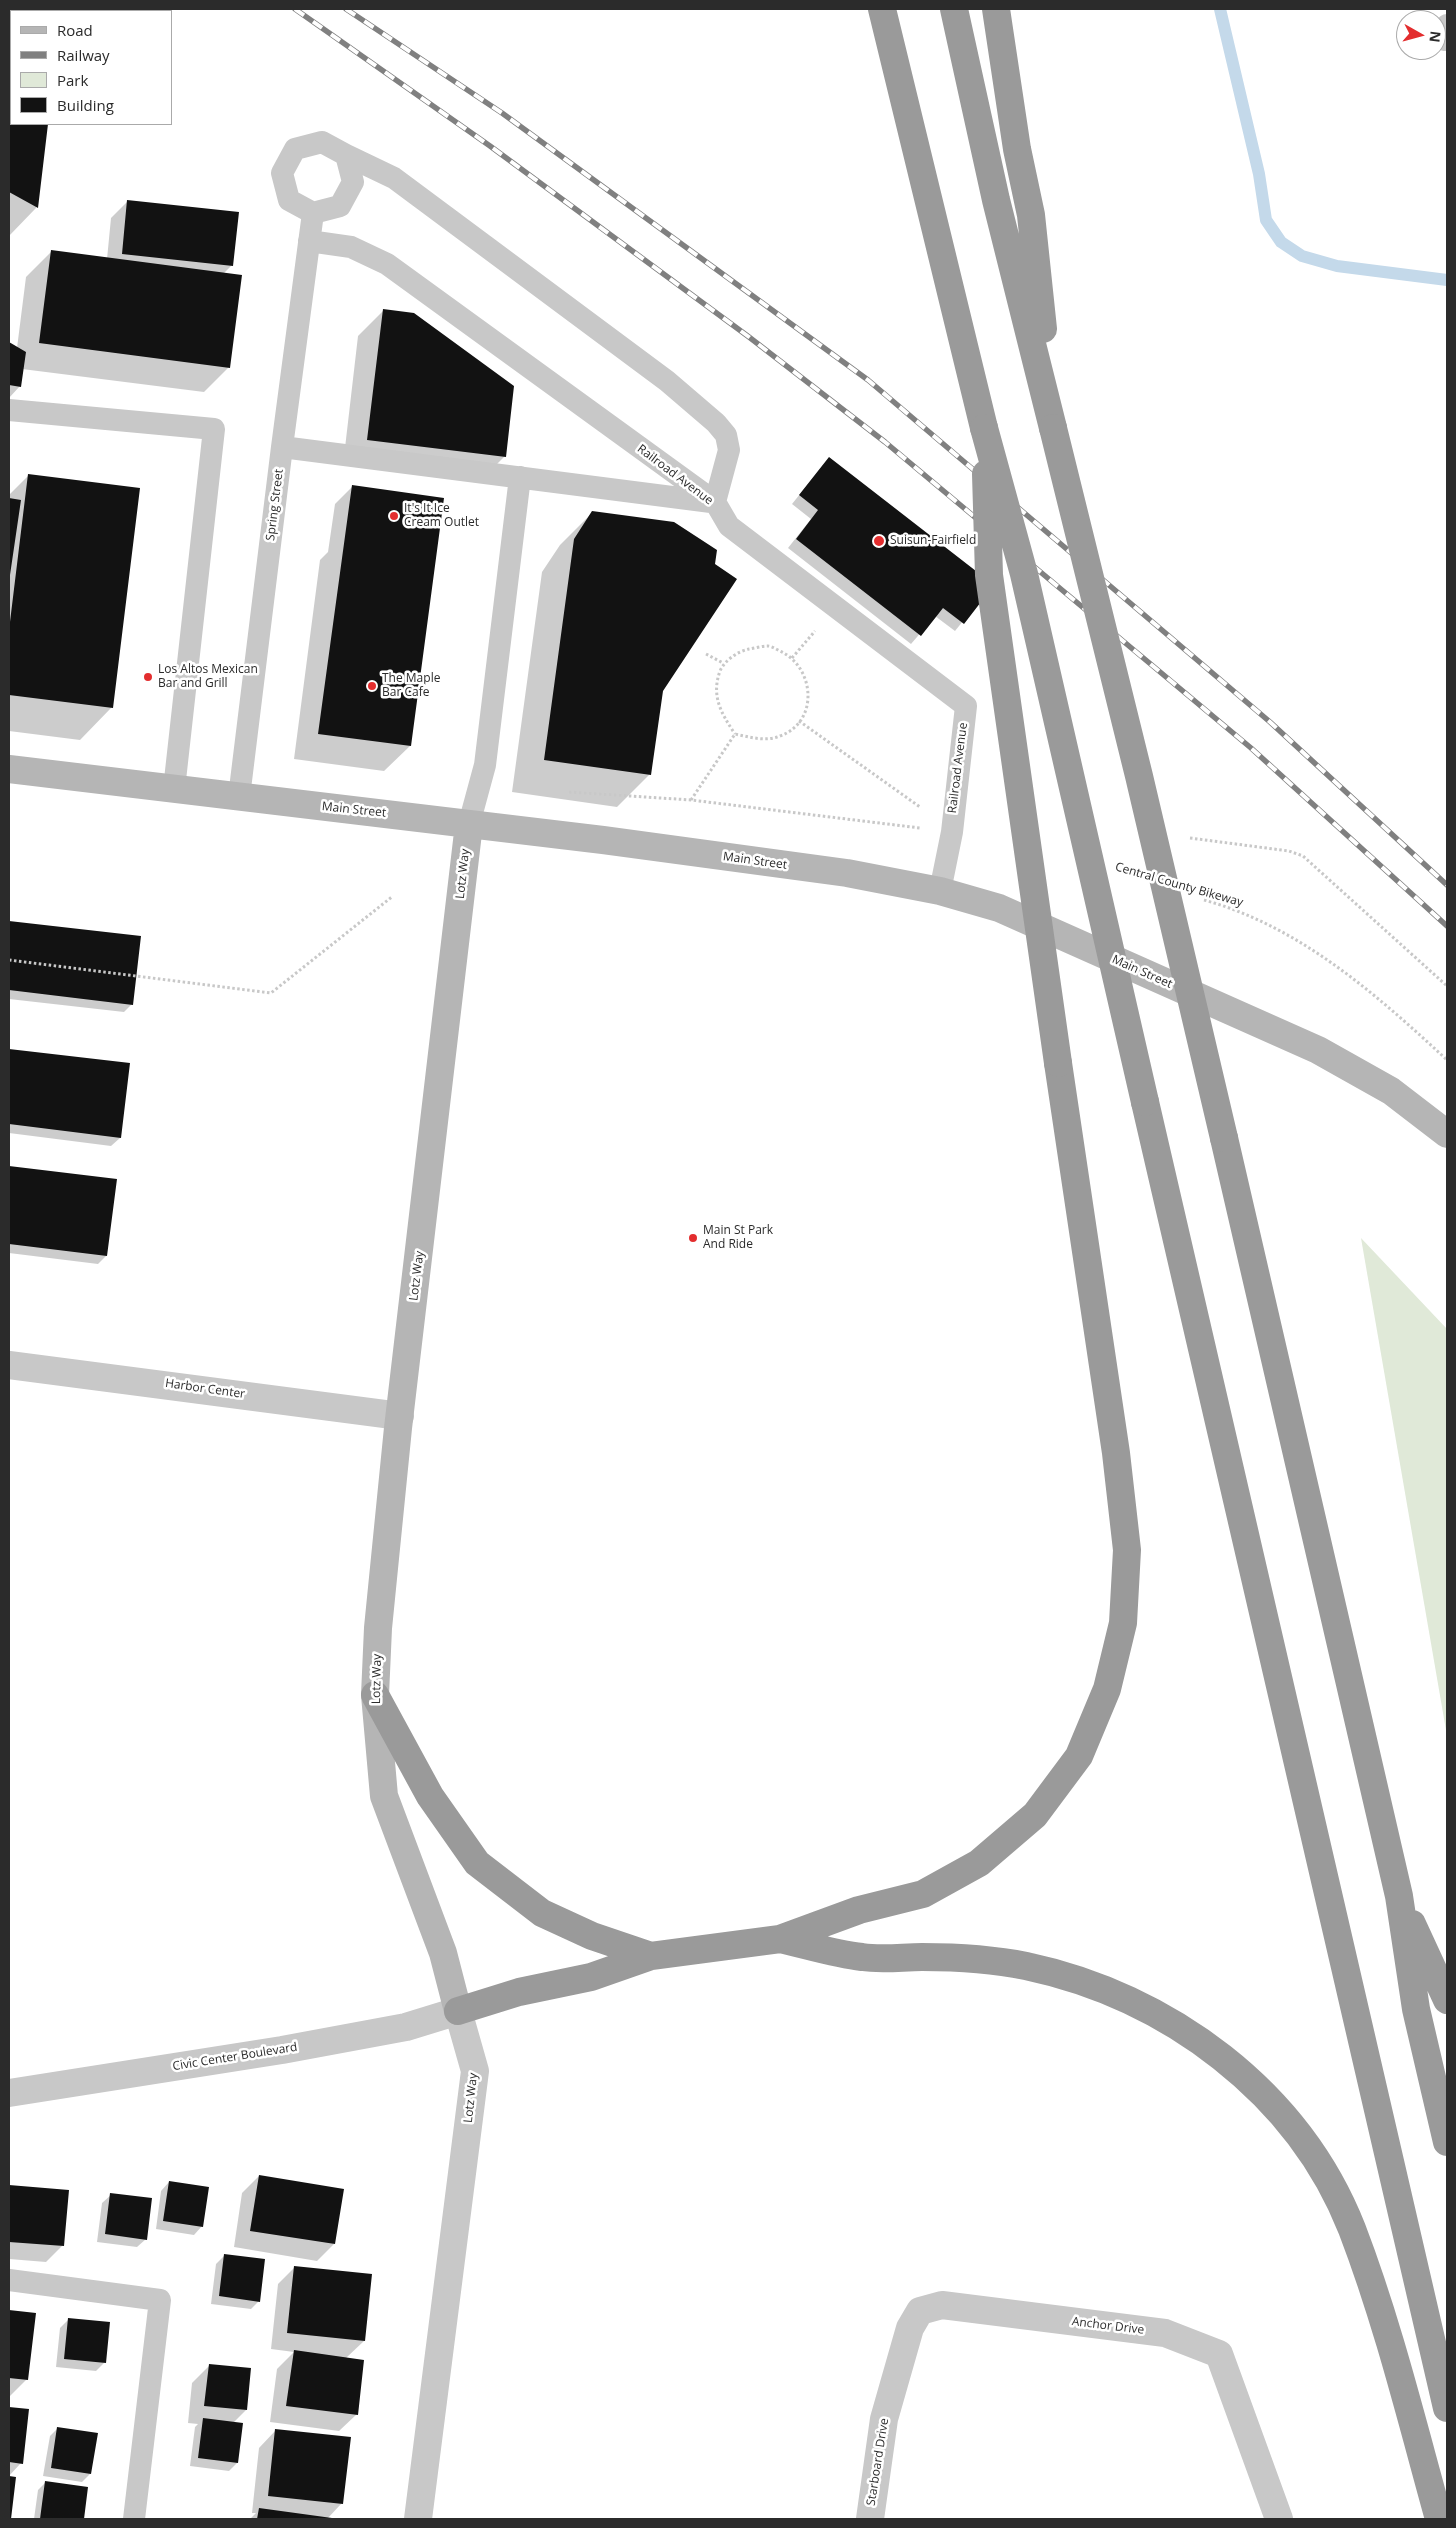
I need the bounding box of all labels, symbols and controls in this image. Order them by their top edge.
legend [10,10,172,125]
north arrow [1396,10,1446,60]
text: Road [57,20,93,40]
text: N [1425,30,1446,44]
text: Railway [57,45,110,65]
text: Park [57,70,88,90]
text: Building [57,95,114,115]
street label: Railroad Avenue [634,442,716,508]
street label: Spring Street [263,468,287,542]
place label: It's It Ice Cream Outlet [404,502,479,530]
marker: It's It Ice Cream Outlet [388,510,400,522]
marker: Suisun-Fairfield [872,534,886,548]
place label: Suisun-Fairfield [890,534,976,548]
place label: Los Altos Mexican Bar and Grill [158,663,258,691]
marker: Los Altos Mexican Bar and Grill [142,671,154,683]
place label: The Maple Bar Cafe [382,672,440,700]
marker: The Maple Bar Cafe [366,680,378,692]
street label: Railroad Avenue [945,722,971,814]
street label: Main Street [321,799,387,821]
street label: Lotz Way [453,848,473,900]
street label: Main Street [722,849,788,873]
street label: Central County Bikeway [1113,860,1245,910]
street label: Main Street [1110,952,1174,992]
place label: Main St Park And Ride [703,1224,773,1252]
marker: Main St Park And Ride [687,1232,699,1244]
street label: Lotz Way [407,1250,427,1302]
street label: Harbor Center [164,1376,246,1402]
street label: Lotz Way [369,1654,385,1704]
street label: Civic Center Boulevard [172,2040,298,2074]
street label: Lotz Way [461,2072,481,2124]
street label: Anchor Drive [1071,2314,1145,2338]
street label: Starboard Drive [864,2417,892,2507]

